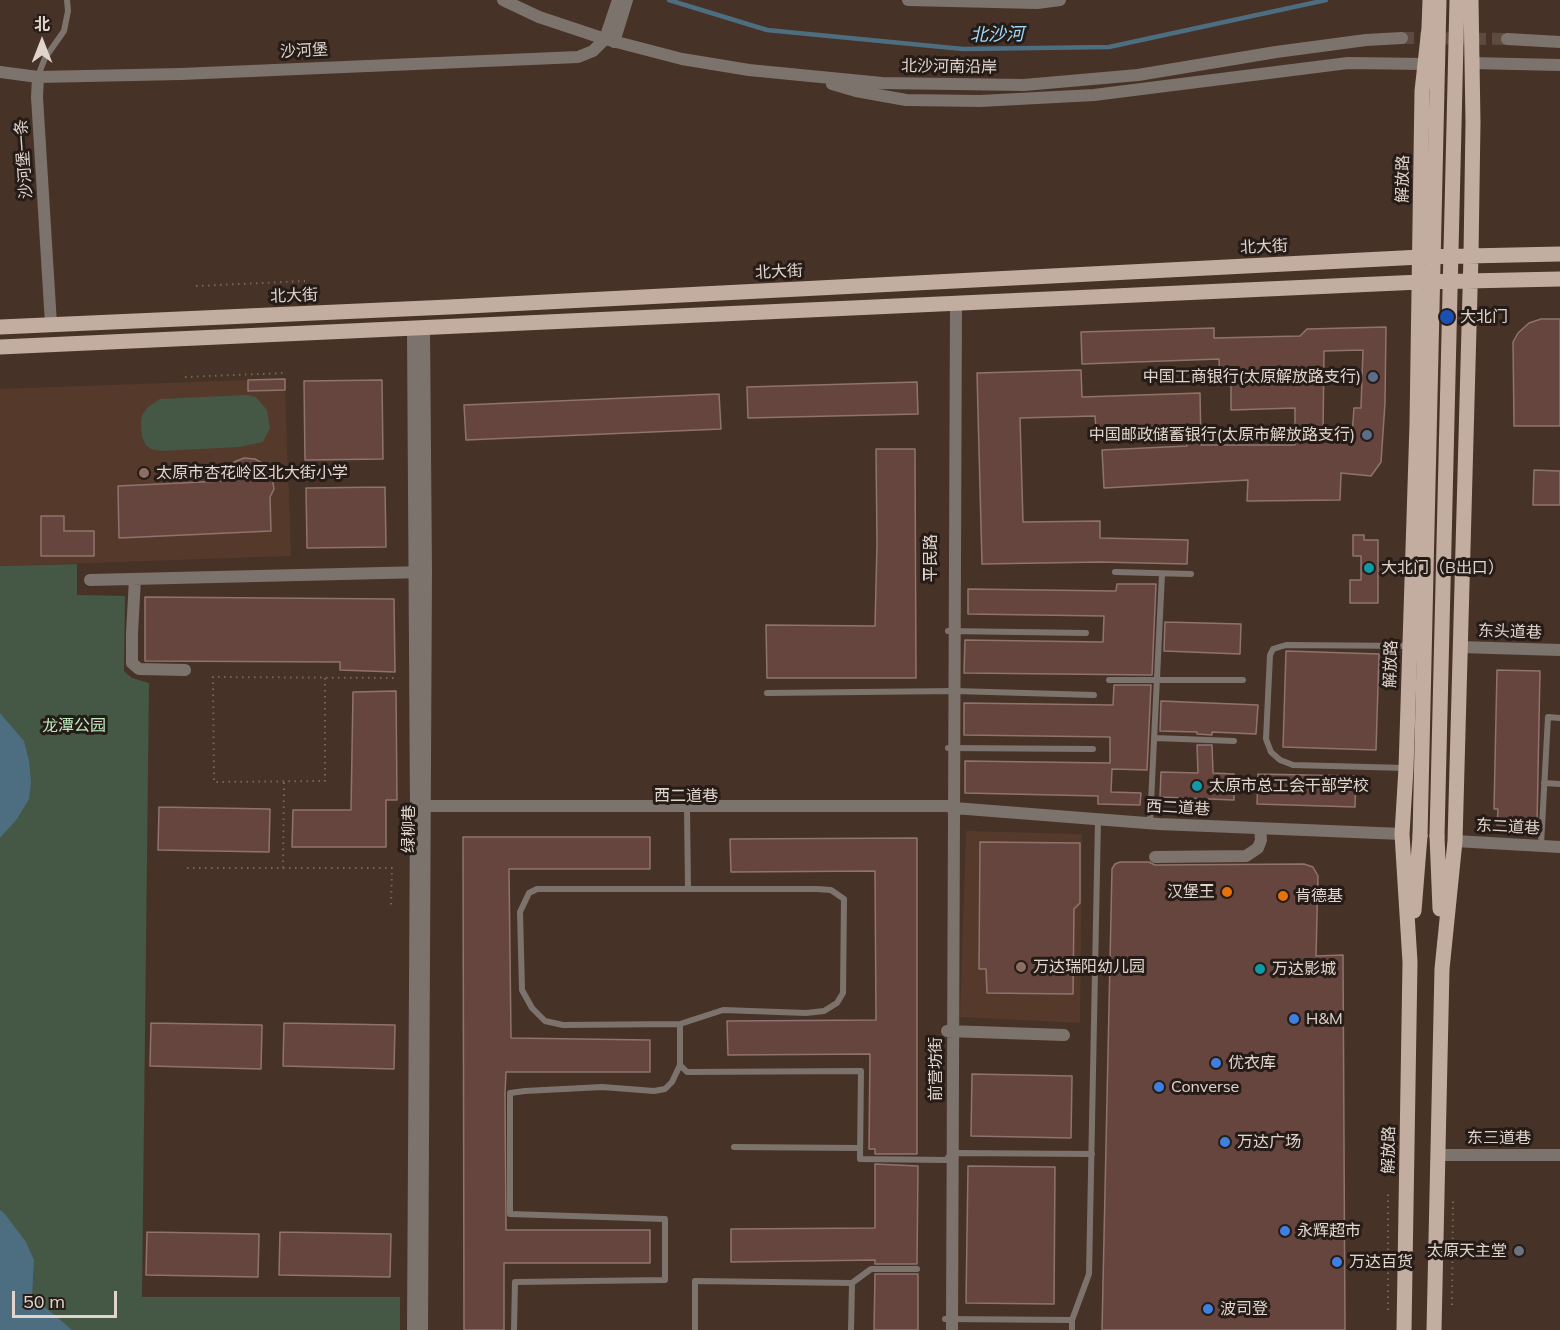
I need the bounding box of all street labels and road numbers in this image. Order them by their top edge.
street label: 沙河堡 [280,40,328,62]
street label: 北沙河南沿岸 [901,57,997,77]
street label: 沙河堡一条 [12,118,36,200]
street label: 解放路 [1393,155,1413,203]
street label: 北大街 [1240,236,1288,258]
street label: 北大街 [755,261,803,283]
street label: 北大街 [270,286,318,306]
street label: 平民路 [921,534,941,582]
street label: 东头道巷 [1478,621,1542,643]
street label: 解放路 [1381,640,1401,688]
street label: 西二道巷 [654,786,718,806]
street label: 西二道巷 [1146,797,1210,819]
street label: 绿柳巷 [399,805,419,853]
street label: 东二道巷 [1476,816,1540,838]
street label: 前营坊街 [926,1037,946,1101]
street label: 解放路 [1379,1126,1399,1174]
street label: 东三道巷 [1467,1128,1531,1148]

